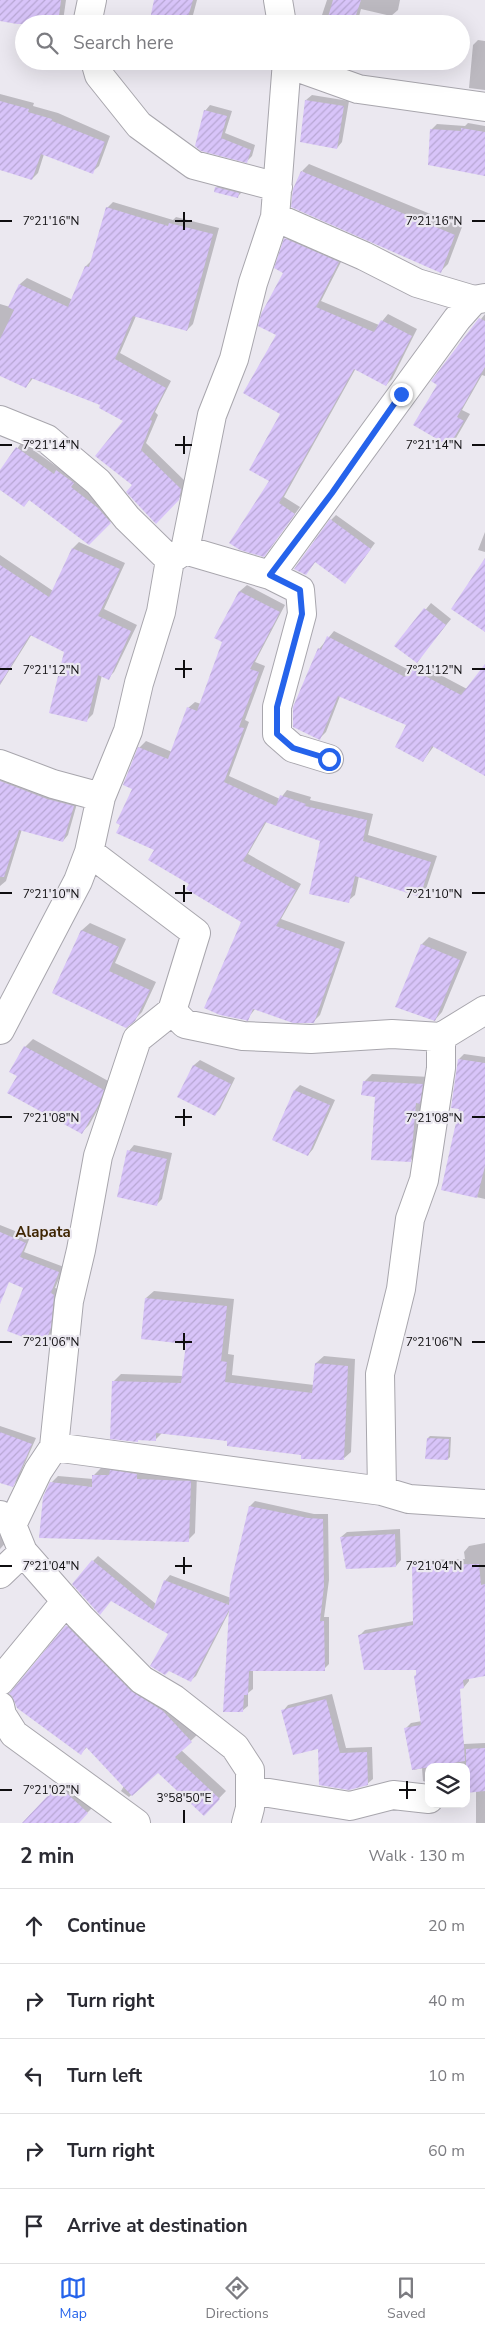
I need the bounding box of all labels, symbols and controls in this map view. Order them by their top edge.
search box [15,15,470,70]
icon: search [33,29,61,57]
text: Search here [73,30,174,56]
text: 7°21'16"N [23,213,79,229]
text: 7°21'16"N [406,213,462,229]
route end [390,383,413,406]
text: 7°21'14"N [23,437,79,453]
text: 7°21'14"N [406,437,462,453]
text: 7°21'12"N [23,662,79,678]
text: 7°21'12"N [406,662,462,678]
route start [318,748,341,771]
text: 7°21'10"N [23,886,79,902]
text: 7°21'10"N [406,886,462,902]
text: 7°21'08"N [23,1110,79,1126]
text: 7°21'08"N [406,1110,462,1126]
district label: Alapata [15,1222,71,1242]
text: 7°21'06"N [23,1334,79,1350]
text: 7°21'06"N [406,1334,462,1350]
text: 7°21'04"N [23,1558,79,1574]
text: 7°21'04"N [406,1558,462,1574]
map controls [425,1763,470,1808]
button: layers [425,1763,470,1808]
text: 7°21'02"N [23,1782,79,1798]
text: 3°58'50"E [157,1790,211,1806]
text: 2 min [20,1842,74,1870]
text: Walk · 130 m [369,1845,465,1867]
icon: ahead [20,1912,48,1940]
text: Continue [67,1913,146,1939]
text: 20 m [428,1915,465,1937]
icon: right [20,1987,48,2015]
text: Turn right [67,1988,154,2014]
text: 40 m [428,1990,465,2012]
icon: left [20,2062,48,2090]
text: Turn left [67,2063,142,2089]
text: 10 m [428,2065,465,2087]
icon: right [20,2137,48,2165]
text: Turn right [67,2138,154,2164]
text: 60 m [428,2140,465,2162]
icon: arrive [20,2212,48,2240]
text: Arrive at destination [67,2213,248,2239]
tab: Map [59,2274,87,2323]
tab: Directions [206,2274,269,2323]
tab: Saved [387,2274,426,2323]

